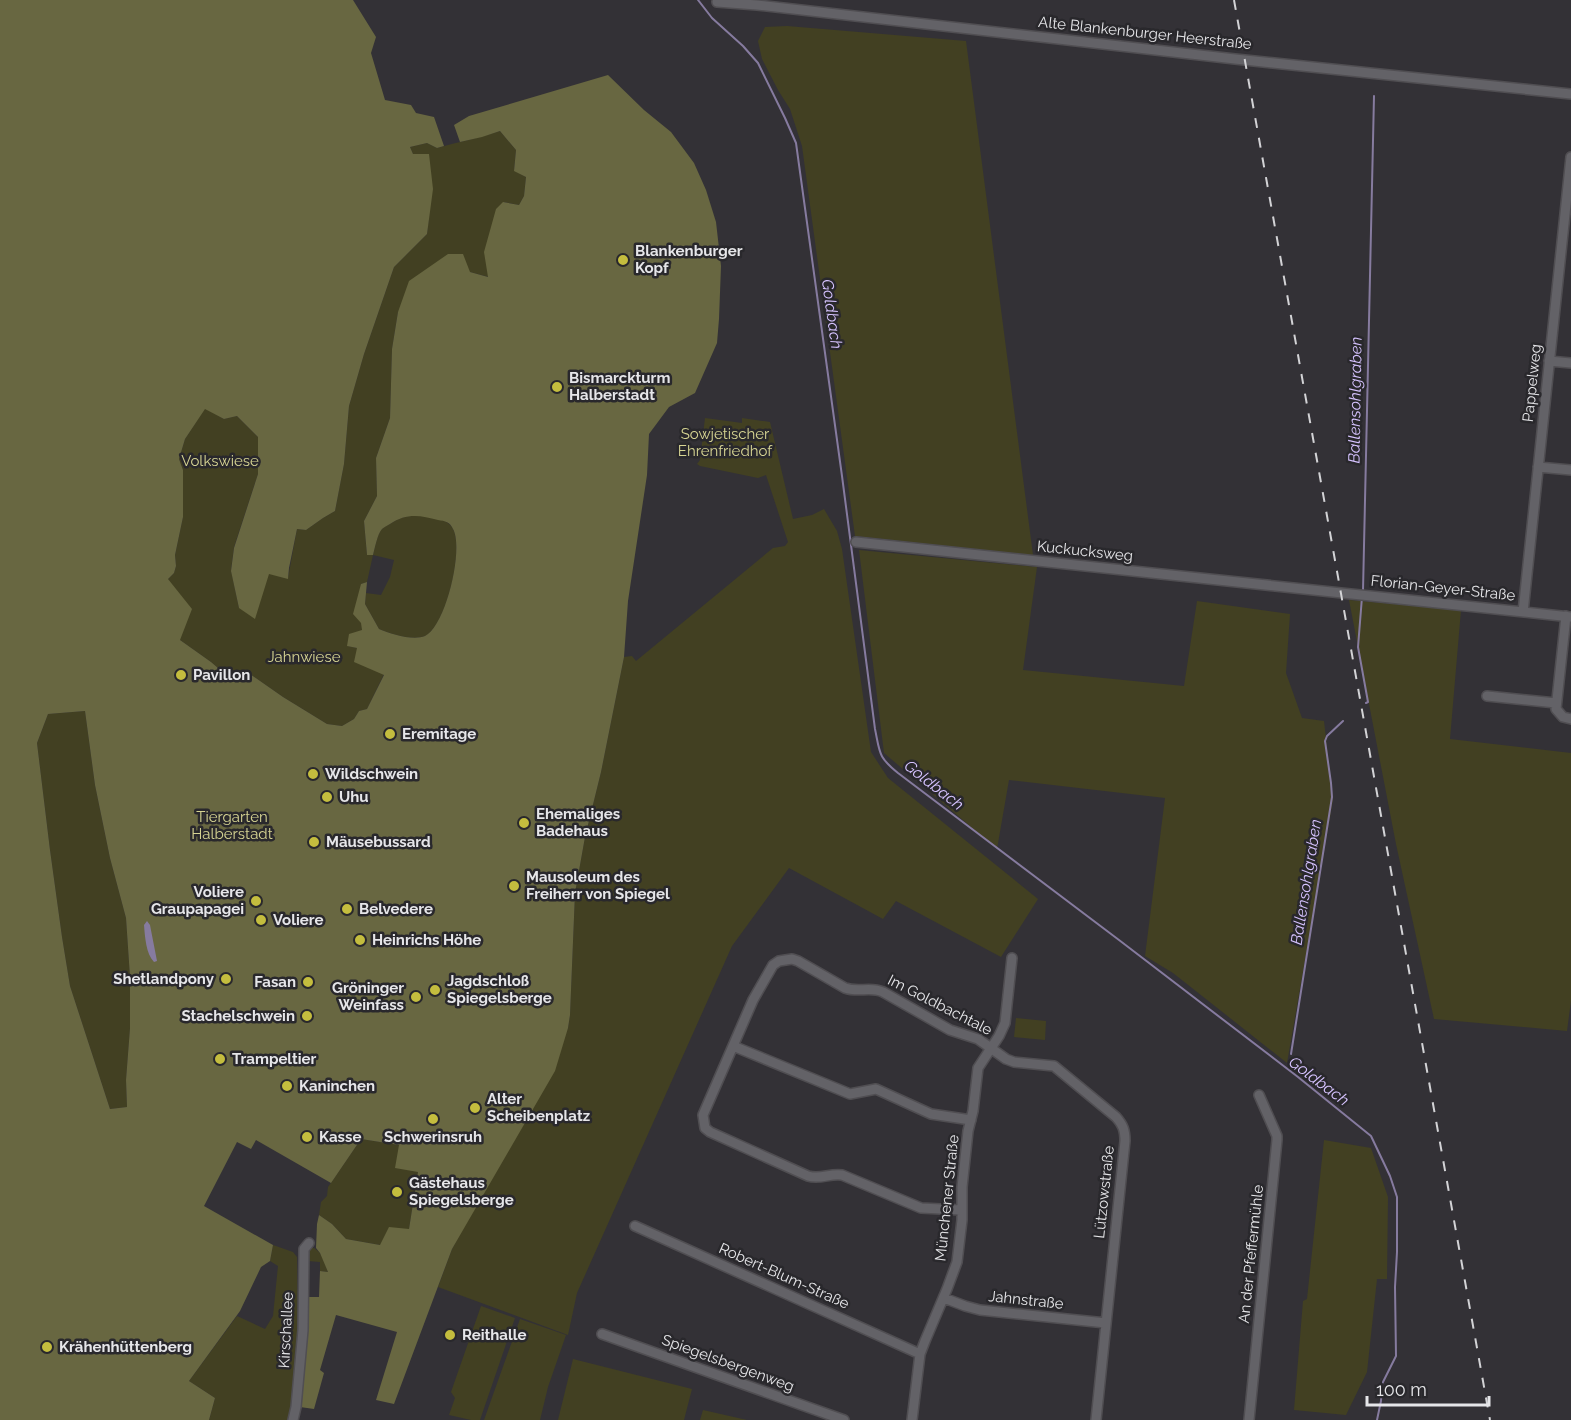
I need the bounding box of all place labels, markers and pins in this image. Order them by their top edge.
place label: Blankenburger Kopf [635,242,743,277]
marker: Blankenburger Kopf [616,253,630,267]
place label: Bismarckturm Halberstadt [569,369,670,404]
marker: Bismarckturm Halberstadt [550,380,564,394]
place label: Pavillon [193,666,250,684]
marker: Pavillon [174,668,188,682]
place label: Eremitage [402,725,476,743]
marker: Eremitage [383,727,397,741]
place label: Wildschwein [325,765,418,783]
marker: Wildschwein [306,767,320,781]
place label: Uhu [339,788,369,806]
marker: Uhu [320,790,334,804]
place label: Ehemaliges Badehaus [536,805,620,840]
marker: Ehemaliges Badehaus [517,816,531,830]
place label: Mäusebussard [326,833,431,851]
marker: Mäusebussard [307,835,321,849]
place label: Mausoleum des Freiherr von Spiegel [526,868,670,903]
marker: Mausoleum des Freiherr von Spiegel [507,879,521,893]
place label: Voliere Graupapagei [151,883,244,918]
marker: Voliere Graupapagei [249,894,263,908]
place label: Belvedere [359,900,433,918]
marker: Belvedere [340,902,354,916]
place label: Voliere [273,911,323,929]
marker: Voliere [254,913,268,927]
place label: Heinrichs Höhe [372,931,481,949]
marker: Heinrichs Höhe [353,933,367,947]
place label: Shetlandpony [113,970,215,988]
marker: Shetlandpony [219,972,233,986]
place label: Jagdschloß Spiegelsberge [447,972,552,1007]
place label: Fasan [254,973,296,991]
marker: Fasan [301,975,315,989]
place label: Gröninger Weinfass [332,979,404,1014]
marker: Jagdschloß Spiegelsberge [428,983,442,997]
marker: Gröninger Weinfass [409,990,423,1004]
place label: Stachelschwein [181,1007,295,1025]
marker: Stachelschwein [300,1009,314,1023]
place label: Trampeltier [232,1050,317,1068]
marker: Trampeltier [213,1052,227,1066]
place label: Kaninchen [299,1077,375,1095]
marker: Kaninchen [280,1079,294,1093]
place label: Alter Scheibenplatz [487,1090,590,1125]
marker: Alter Scheibenplatz [468,1101,482,1115]
marker: Schwerinsruh [426,1112,440,1126]
place label: Kasse [319,1128,361,1146]
place label: Schwerinsruh [384,1128,482,1146]
marker: Kasse [300,1130,314,1144]
place label: Gästehaus Spiegelsberge [409,1174,514,1209]
marker: Gästehaus Spiegelsberge [390,1185,404,1199]
place label: Reithalle [462,1326,526,1344]
marker: Reithalle [443,1328,457,1342]
place label: Krähenhüttenberg [59,1338,192,1356]
marker: Krähenhüttenberg [40,1340,54,1354]

